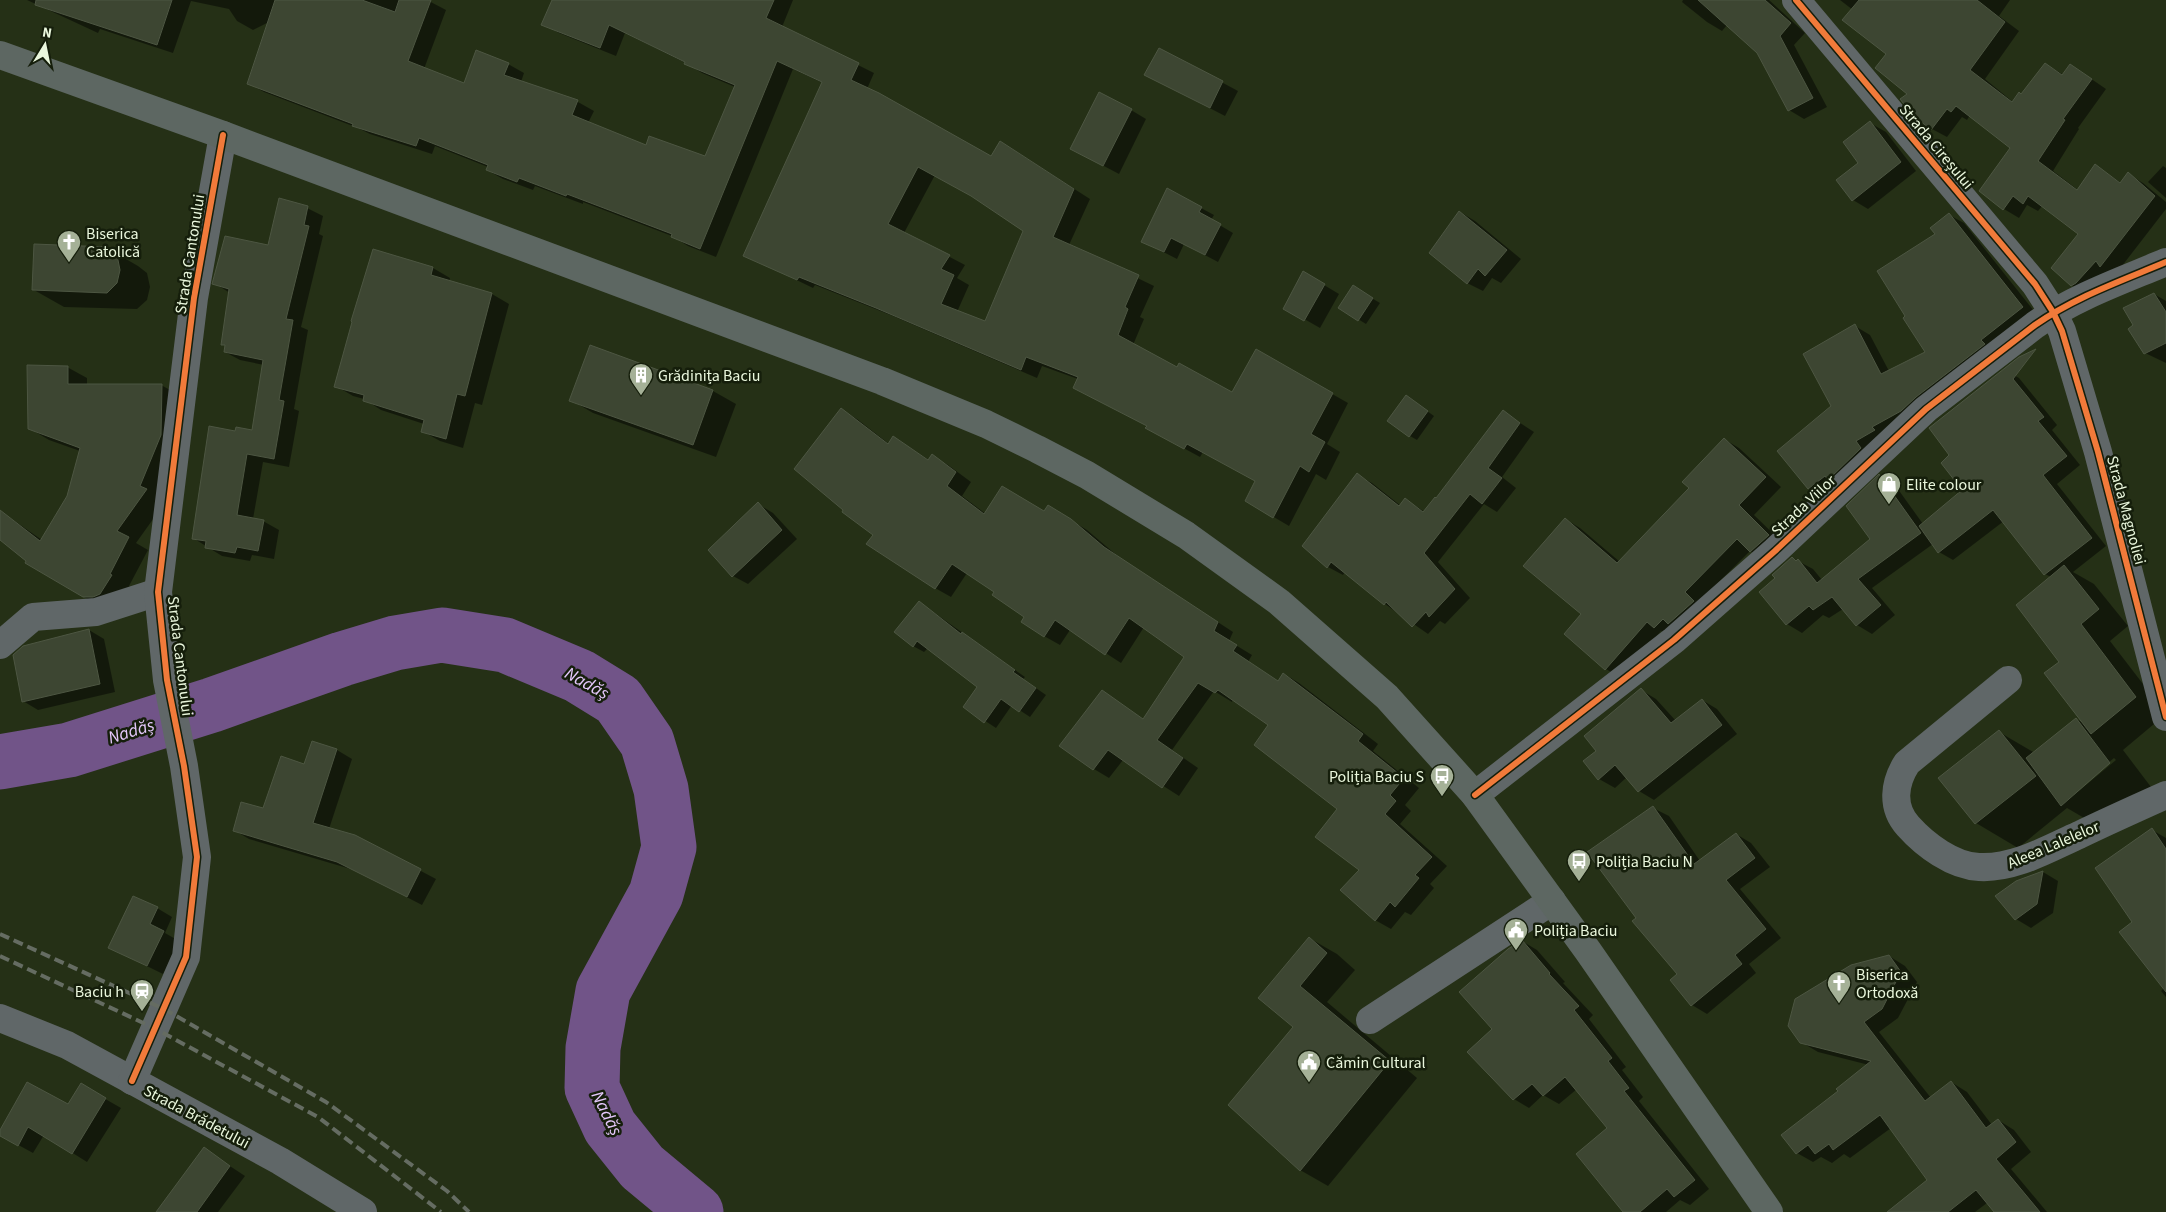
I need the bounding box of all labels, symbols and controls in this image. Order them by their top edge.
north arrow [20,20,70,70]
text: N [41,23,53,44]
street label: Strada Cireșului [1894,99,1979,194]
street label: Strada Cantonului [170,193,210,316]
place label: Biserica Catolică [86,223,140,263]
church icon: Biserica Catolică [56,229,82,263]
building icon: Grădinița Baciu [628,362,654,396]
place label: Grădinița Baciu [658,365,760,387]
street label: Strada Magnoliei [2101,453,2151,567]
street label: Strada Viilor [1766,470,1841,542]
shop icon: Elite colour [1876,471,1902,505]
place label: Elite colour [1906,474,1982,496]
street label: Strada Cantonului [162,595,198,717]
water label: Nadăș [560,661,614,706]
water label: Nadăș [105,713,157,750]
bus stop icon: Poliția Baciu S [1429,763,1455,797]
place label: Poliția Baciu S [1329,766,1424,788]
street label: Aleea Lalelelor [2004,816,2103,874]
bus stop icon: Poliția Baciu N [1566,848,1592,882]
place label: Poliția Baciu N [1596,851,1693,873]
public building icon: Poliția Baciu [1503,917,1529,951]
place label: Poliția Baciu [1534,920,1617,942]
place label: Biserica Ortodoxă [1856,964,1918,1004]
church icon: Biserica Ortodoxă [1826,970,1852,1004]
station icon: Baciu h [129,978,155,1012]
place label: Baciu h [75,981,124,1003]
public building icon: Cămin Cultural [1296,1049,1322,1083]
place label: Cămin Cultural [1326,1052,1426,1074]
street label: Strada Brădetului [140,1080,253,1154]
water label: Nadăș [585,1086,628,1140]

